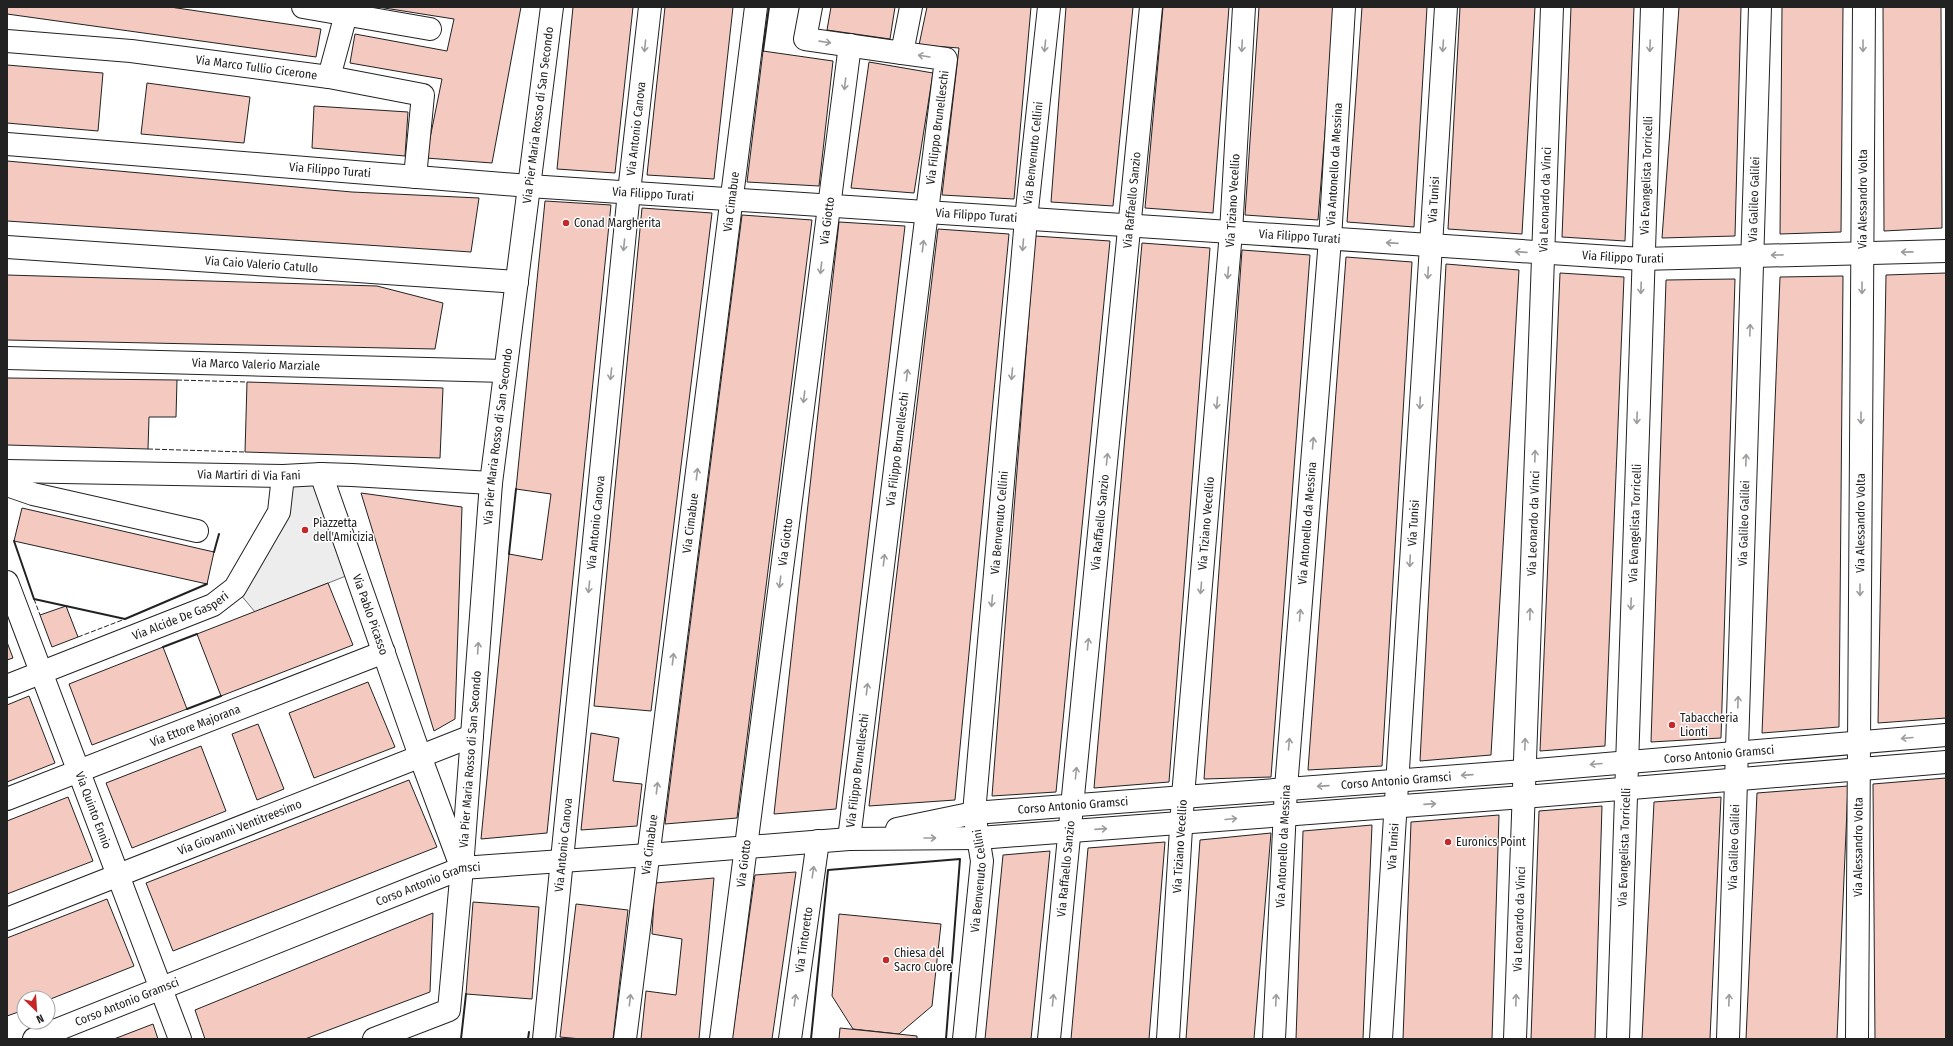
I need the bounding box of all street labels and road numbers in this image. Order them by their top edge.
street label: Via Pier Maria Rosso di San Secondo [520,26,556,204]
street label: Via Marco Tullio Cicerone [195,53,318,82]
street label: Via Filippo Brunelleschi [923,70,952,185]
street label: Via Antonio Canova [624,81,648,176]
street label: Via Benvenuto Cellini [1021,101,1046,206]
street label: Via Antonello da Messina [1324,102,1345,226]
street label: Via Evangelista Torricelli [1637,116,1655,235]
street label: Via Leonardo da Vinci [1536,147,1554,253]
street label: Via Alessandro Volta [1855,149,1870,249]
street label: Via Raffaello Sanzio [1120,151,1144,249]
street label: Via Tiziano Vecellio [1223,153,1243,248]
street label: Via Galileo Galilei [1746,156,1762,243]
street label: Via Filippo Turati [289,160,371,180]
street label: Via Cimabue [721,171,742,233]
street label: Via Tunisi [1425,176,1442,223]
street label: Via Filippo Turati [612,184,694,204]
street label: Via Giotto [817,196,837,246]
street label: Via Filippo Turati [935,206,1018,225]
street label: Via Filippo Turati [1258,227,1341,246]
street label: Via Filippo Turati [1582,248,1664,266]
street label: Via Caio Valerio Catullo [204,254,318,275]
street label: Via Pier Maria Rosso di San Secondo [481,347,515,526]
street label: Via Marco Valerio Marziale [192,356,320,373]
street label: Via Filippo Brunelleschi [883,391,912,507]
street label: Via Antonello da Messina [1295,461,1319,585]
street label: Via Evangelista Torricelli [1626,464,1644,583]
street label: Via Martiri di Via Fani [197,467,301,483]
street label: Via Benvenuto Cellini [988,470,1011,575]
street label: Via Leonardo da Vinci [1525,470,1542,576]
street label: Via Alessandro Volta [1853,473,1868,573]
street label: Via Raffaello Sanzio [1088,474,1112,571]
street label: Via Antonio Canova [584,475,608,570]
street label: Via Tiziano Vecellio [1195,476,1217,571]
street label: Via Galileo Galilei [1736,480,1752,566]
street label: Via Cimabue [680,492,701,554]
street label: Via Tunisi [1405,499,1422,547]
street label: Via Giotto [775,517,796,567]
street label: Via Pablo Picasso [350,572,391,657]
street label: Via Alcide De Gasperi [130,589,231,643]
street label: Via Pier Maria Rosso di San Secondo [457,670,484,849]
street label: Via Ettore Majorana [148,702,242,749]
street label: Via Filippo Brunelleschi [843,713,872,828]
street label: Corso Antonio Gramsci [1663,743,1775,766]
street label: Via Quinto Ennio [72,770,114,851]
street label: Corso Antonio Gramsci [1340,770,1452,792]
street label: Via Antonello da Messina [1273,784,1293,908]
street label: Via Evangelista Torricelli [1615,787,1633,907]
street label: Corso Antonio Gramsci [1017,794,1129,817]
street label: Via Giovanni Ventitreesimo [176,797,304,858]
street label: Via Antonio Canova [552,797,575,893]
street label: Via Alessandro Volta [1851,797,1866,897]
street label: Via Tiziano Vecellio [1170,799,1190,894]
street label: Via Galileo Galilei [1726,804,1742,890]
street label: Via Cimabue [639,813,660,876]
street label: Via Raffaello Sanzio [1054,820,1078,918]
street label: Via Tunisi [1385,823,1402,870]
street label: Via Benvenuto Cellini [968,828,989,933]
street label: Via Giotto [734,839,754,888]
street label: Corso Antonio Gramsci [374,860,481,909]
street label: Via Leonardo da Vinci [1510,866,1528,972]
street label: Via Tintoretto [792,906,816,974]
street label: Corso Antonio Gramsci [73,975,181,1029]

